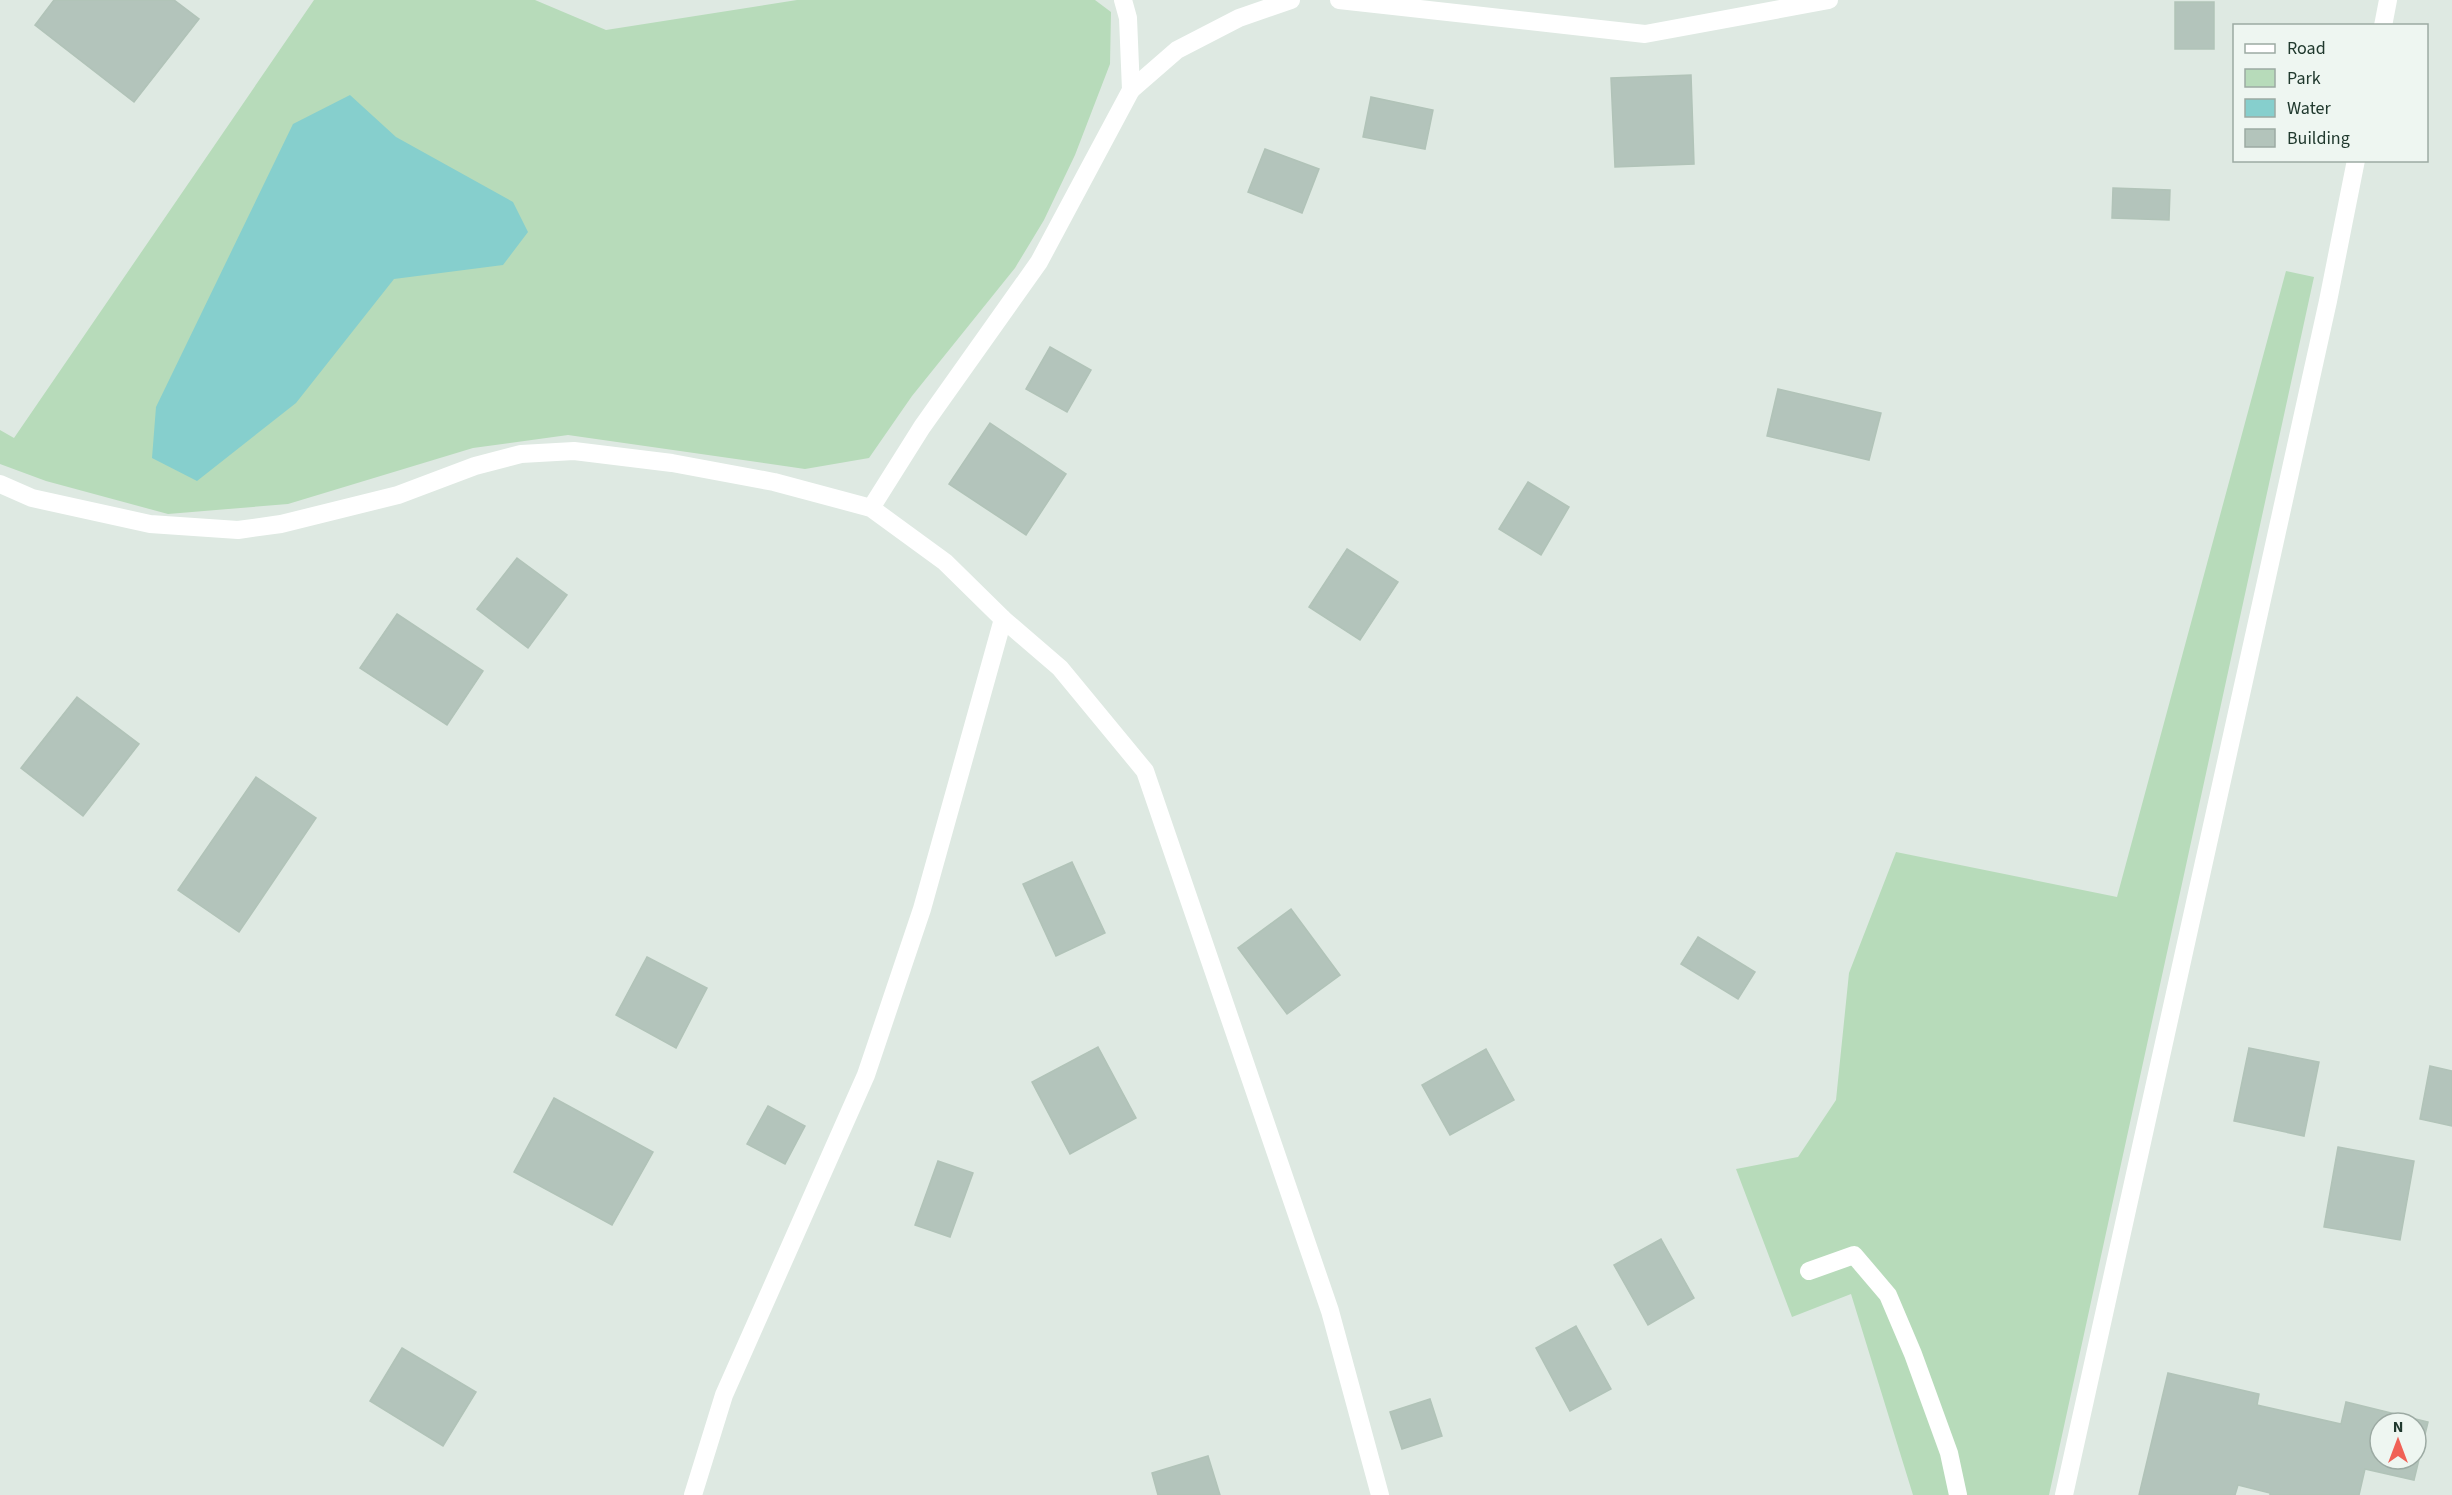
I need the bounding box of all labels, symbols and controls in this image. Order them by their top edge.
legend [2233,24,2428,162]
text: Road [2287,36,2326,61]
text: Park [2287,66,2321,91]
text: Water [2287,96,2331,121]
text: Building [2287,126,2350,151]
north arrow [2368,1411,2428,1471]
text: N [2393,1416,2403,1438]

